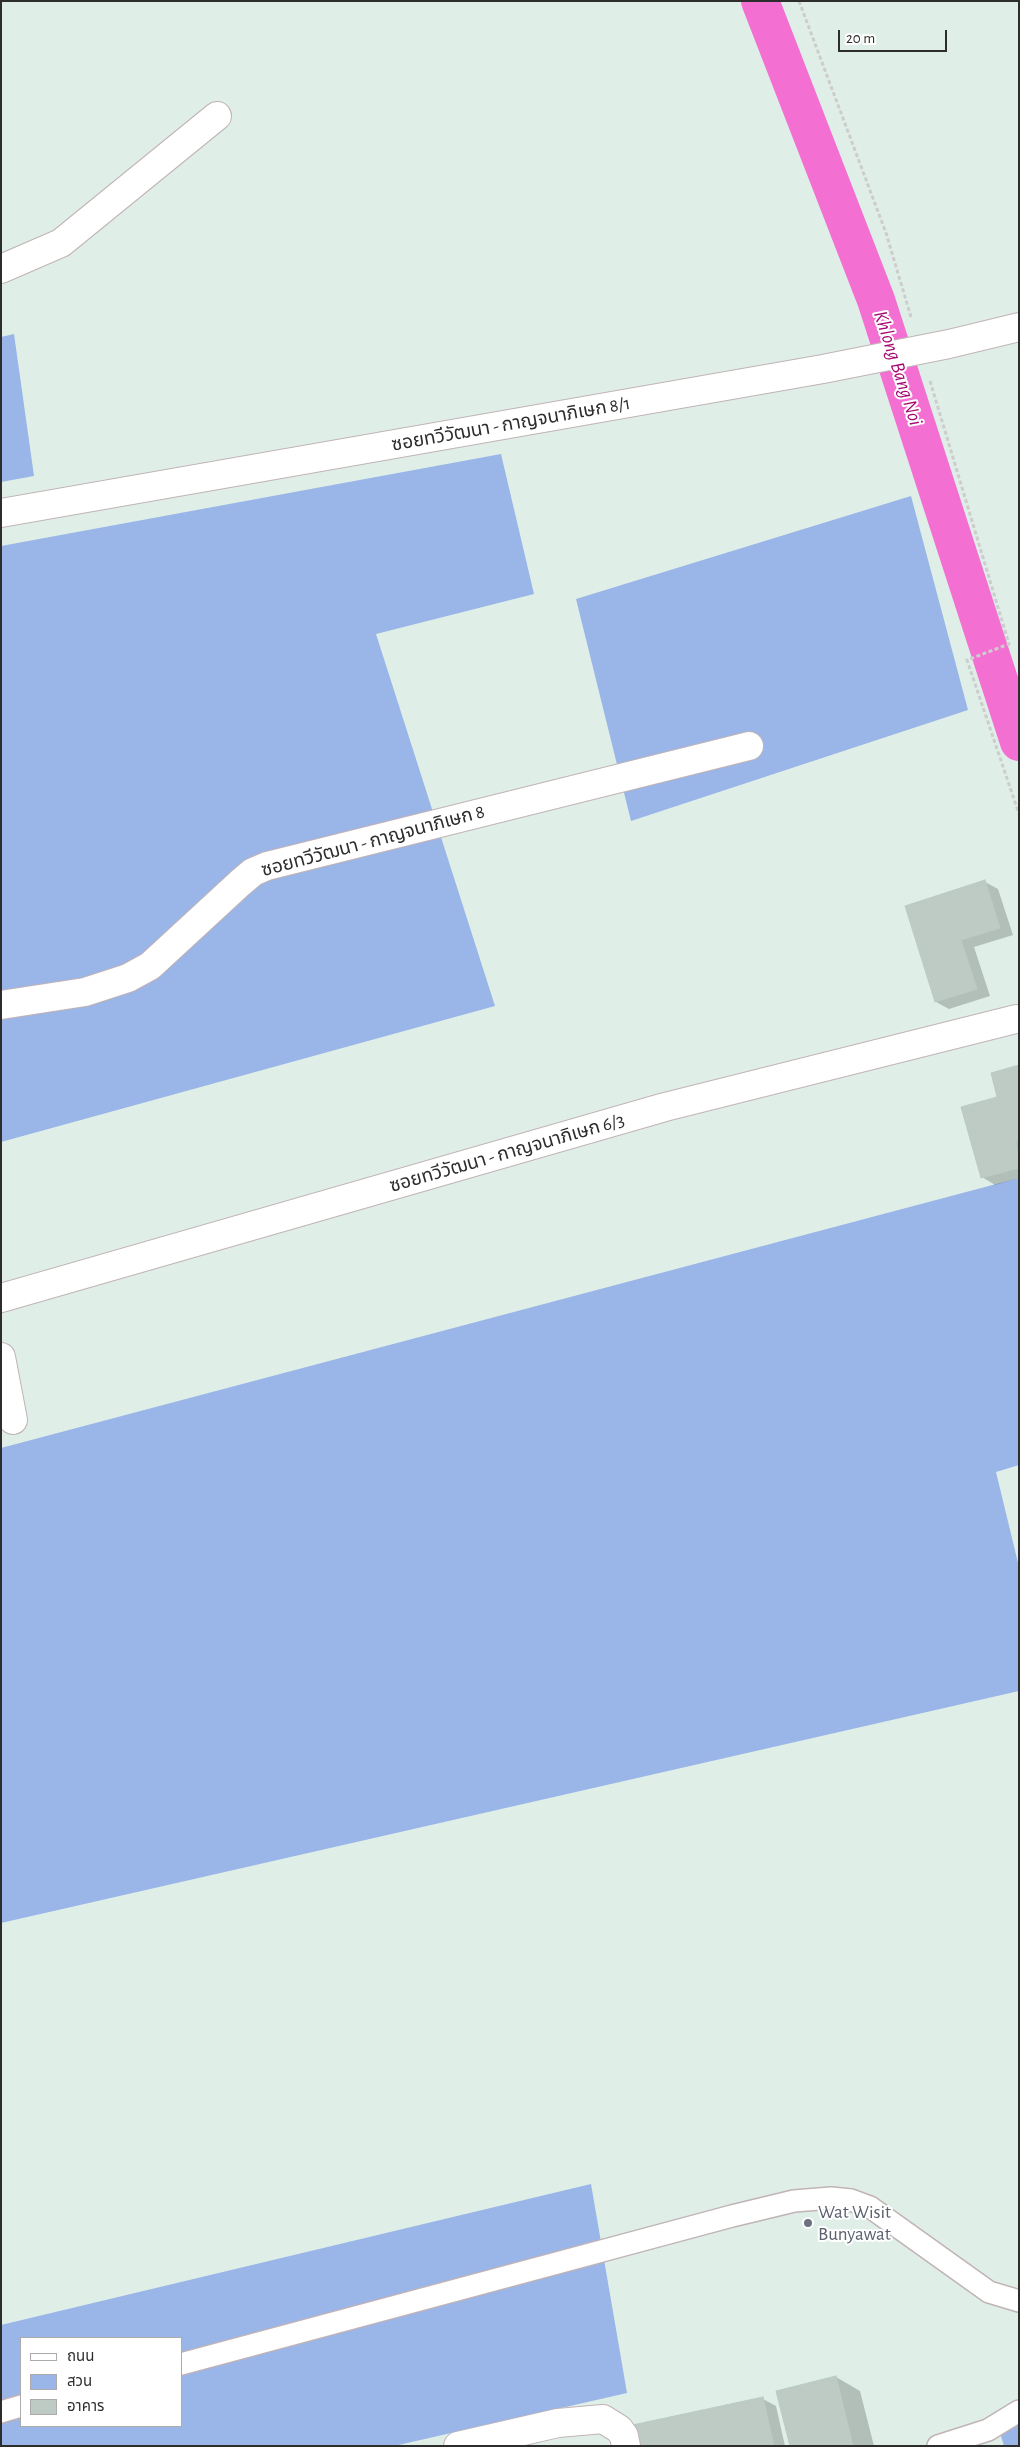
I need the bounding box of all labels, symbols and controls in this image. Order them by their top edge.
scale bar [840,20,949,52]
text: 20 m [846,31,875,46]
water label: Khlong Bang Noi [868,308,928,428]
street label: ซอยทวีวัฒนา - กาญจนาภิเษก 8/1 [390,392,632,456]
street label: ซอยทวีวัฒนา - กาญจนาภิเษก 8 [259,800,487,882]
street label: ซอยทวีวัฒนา - กาญจนาภิเษก 6/3 [387,1109,627,1197]
place label: Wat Wisit Bunyawat [818,2201,891,2245]
marker: Wat Wisit Bunyawat [802,2217,814,2229]
legend [20,2337,182,2427]
text: ถนน [67,2349,94,2364]
text: สวน [67,2374,92,2389]
text: อาคาร [67,2399,104,2414]

